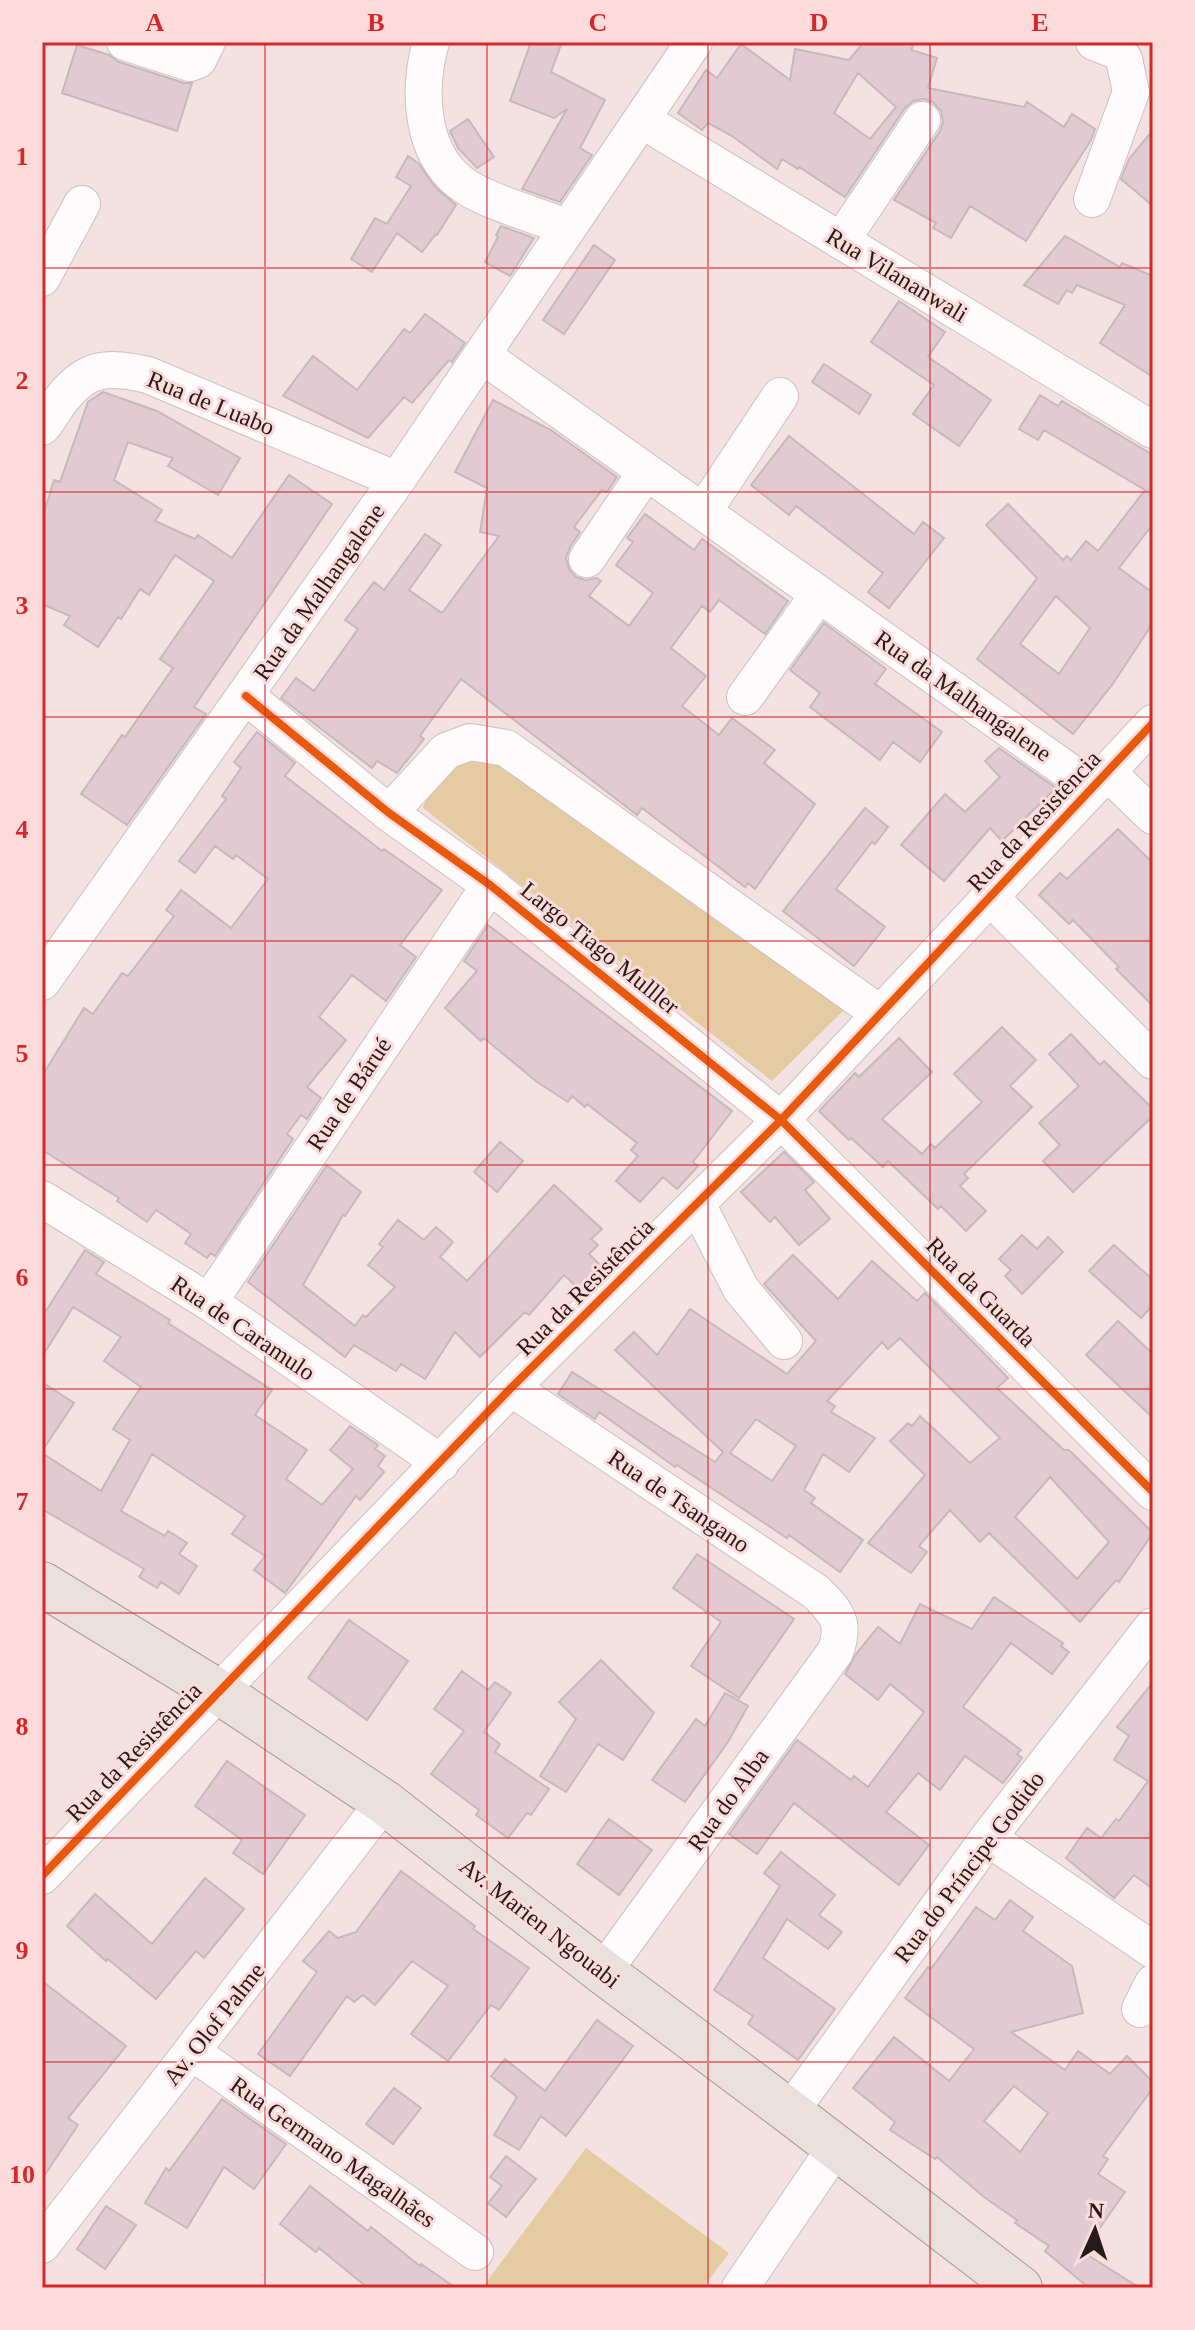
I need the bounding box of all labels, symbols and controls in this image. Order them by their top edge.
text: A [146,8,165,37]
text: B [367,8,385,37]
text: C [589,8,607,37]
text: D [810,8,828,37]
text: E [1031,8,1049,37]
text: 1 [16,142,29,171]
street label: Rua Vilananwali [822,223,973,328]
text: 2 [16,366,29,395]
street label: Rua de Luabo [144,366,278,440]
street label: Rua da Malhangalene [248,499,390,685]
text: 3 [16,591,29,620]
street label: Rua da Malhangalene [870,625,1056,767]
street label: Rua da Resistência [962,745,1106,897]
text: 4 [16,815,29,844]
street label: Largo Tiago Mulller [516,876,684,1020]
street label: Rua de Bárué [302,1033,396,1155]
text: 5 [16,1039,29,1068]
street label: Rua da Resistência [511,1213,659,1361]
street label: Rua da Guarda [921,1232,1041,1352]
text: 6 [16,1263,29,1292]
street label: Rua de Caramulo [166,1270,320,1386]
street label: Rua de Tsangano [604,1444,754,1558]
text: 7 [16,1487,29,1516]
street label: Rua da Resistência [61,1677,207,1827]
text: 8 [16,1712,29,1741]
street label: Rua do Alba [682,1744,774,1856]
street label: Rua do Príncipe Godido [889,1766,1049,1968]
street label: Av. Marien Ngouabi [455,1852,625,1994]
text: 9 [16,1936,29,1965]
street label: Av. Olof Palme [158,1958,270,2090]
street label: Rua Germano Magalhães [226,2071,440,2233]
text: 10 [9,2160,35,2189]
north arrow [1055,2190,1135,2270]
text: N [1087,2198,1105,2223]

